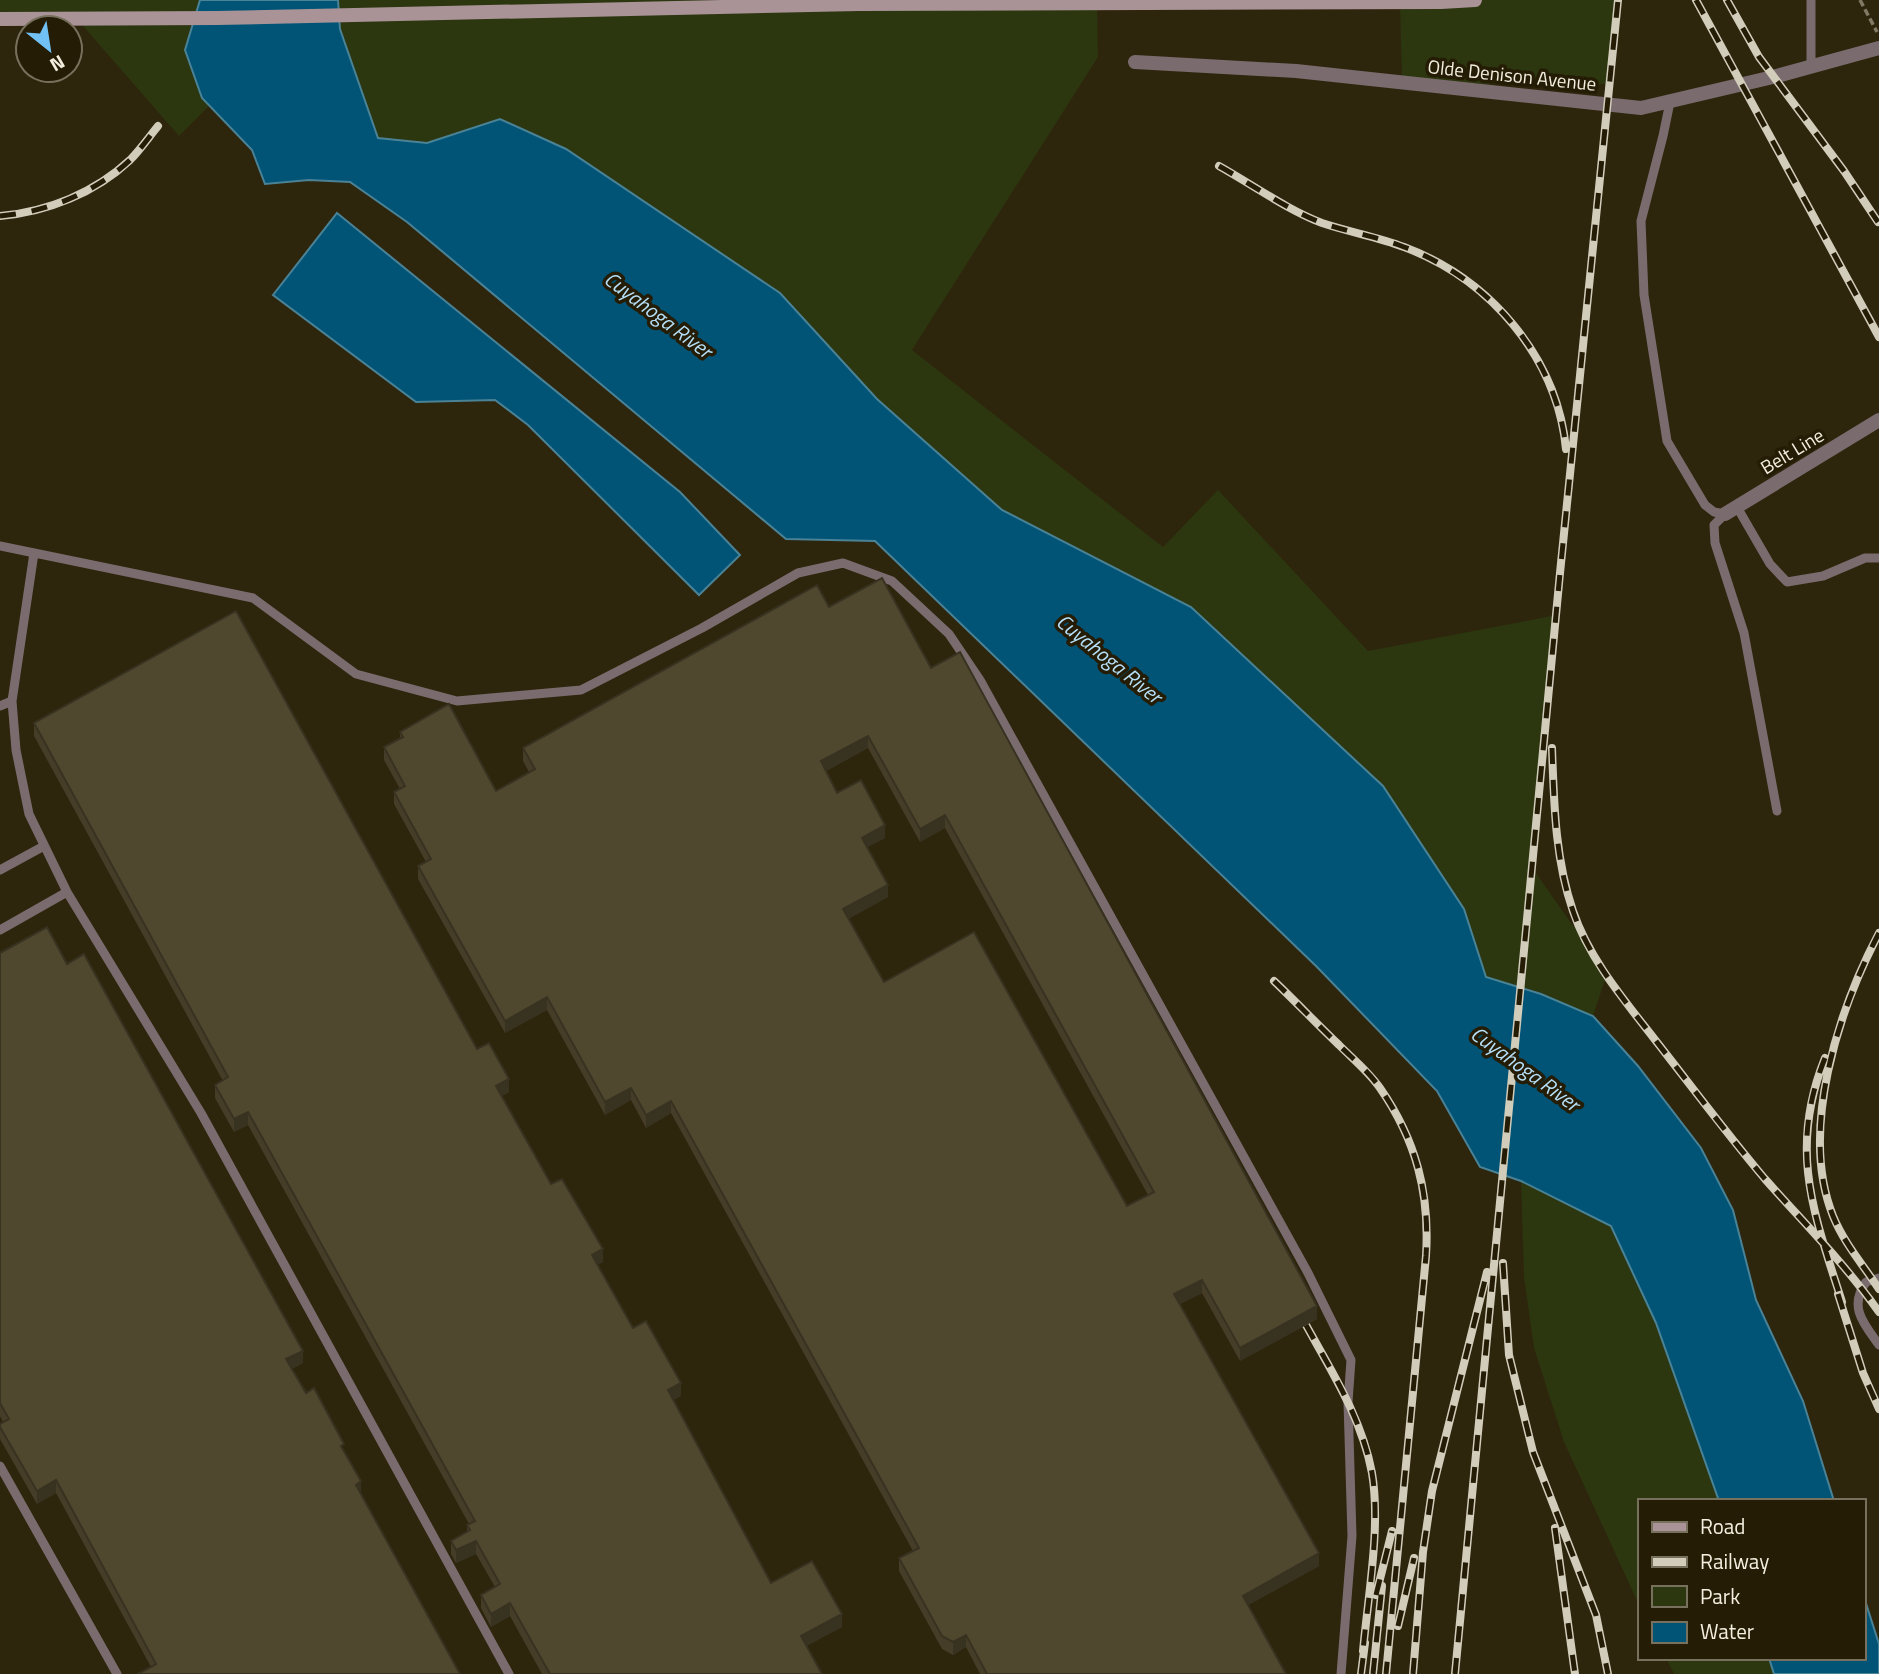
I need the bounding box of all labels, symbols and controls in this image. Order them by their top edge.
north arrow [14,14,84,84]
text: N [45,48,71,80]
street label: Olde Denison Avenue [1426,51,1598,98]
water label: Cuyahoga River [598,263,721,367]
street label: Belt Line [1754,420,1829,481]
water label: Cuyahoga River [1050,605,1171,712]
water label: Cuyahoga River [1464,1018,1589,1120]
legend [1638,1499,1865,1660]
text: Road [1700,1510,1745,1542]
text: Railway [1700,1545,1769,1577]
text: Park [1700,1580,1740,1612]
text: Water [1700,1615,1754,1647]

